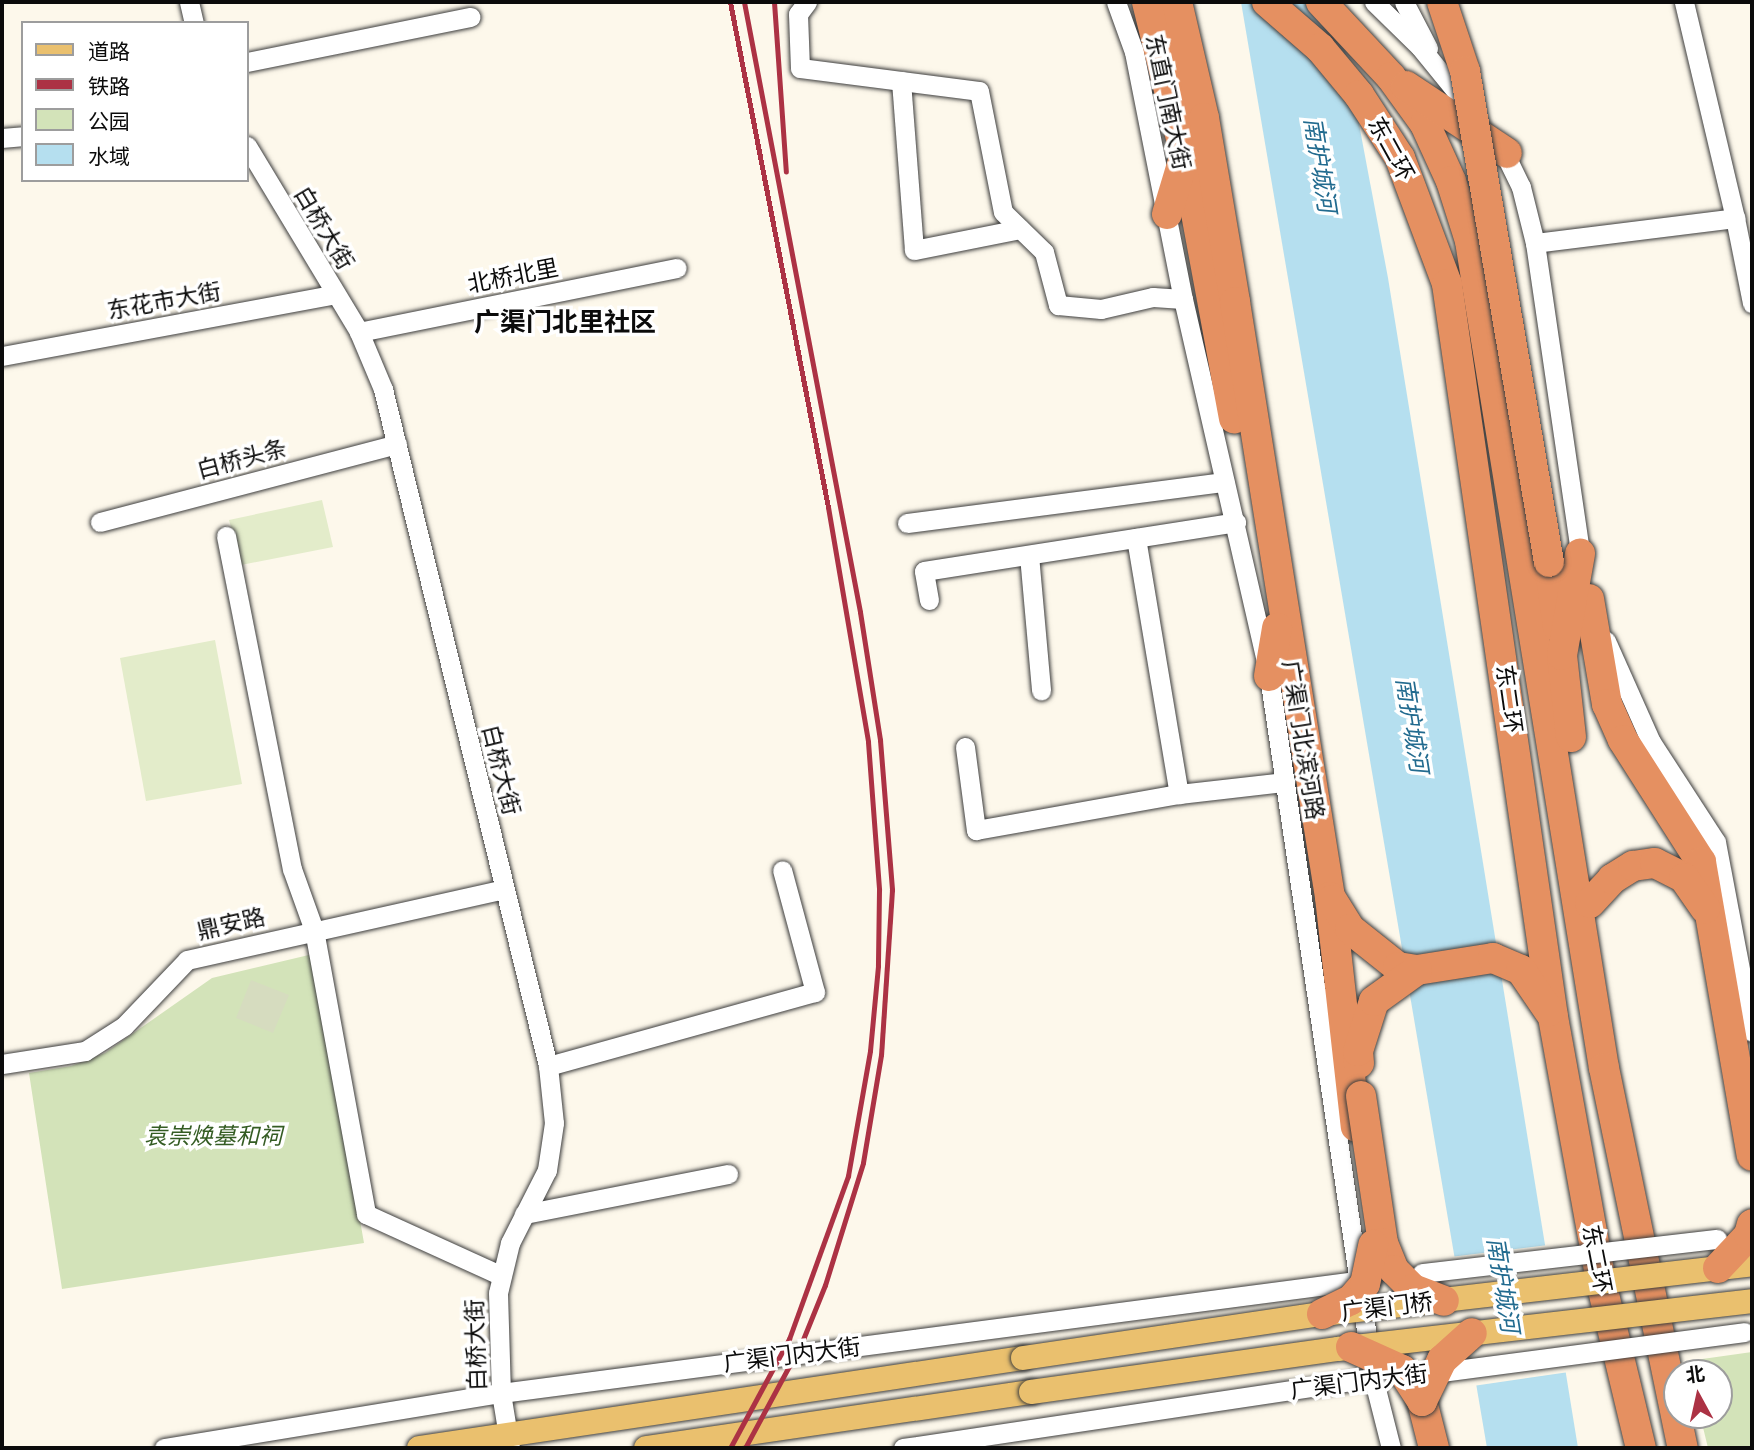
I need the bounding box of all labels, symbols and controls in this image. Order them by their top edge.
legend [21,21,248,182]
street label: 东直门南大街 [1140,32,1196,172]
text: 道路 [88,39,130,65]
text: 铁路 [88,74,130,100]
text: 公园 [88,109,130,135]
street label: 东二环 [1362,112,1420,186]
water label: 南护城河 [1298,115,1342,215]
text: 水域 [88,144,130,170]
street label: 白桥大街 [288,181,360,275]
street label: 北桥北里 [465,254,561,298]
street label: 东花市大街 [105,277,223,325]
district label: 广渠门北里社区 [474,307,656,339]
street label: 白桥头条 [194,434,290,484]
street label: 广渠门北滨河路 [1277,658,1329,822]
street label: 东二环 [1491,663,1527,735]
water label: 南护城河 [1390,675,1434,775]
street label: 白桥大街 [476,722,526,818]
street label: 鼎安路 [194,903,268,945]
park label: 袁崇焕墓和祠 [144,1122,282,1150]
street label: 东二环 [1577,1223,1617,1295]
water label: 南护城河 [1481,1235,1525,1335]
street label: 广渠门桥 [1340,1288,1434,1326]
street label: 白桥大街 [461,1299,491,1391]
street label: 广渠门内大街 [722,1333,862,1377]
north arrow [1663,1359,1733,1429]
street label: 广渠门内大街 [1289,1360,1429,1404]
text: 北 [1684,1362,1706,1387]

